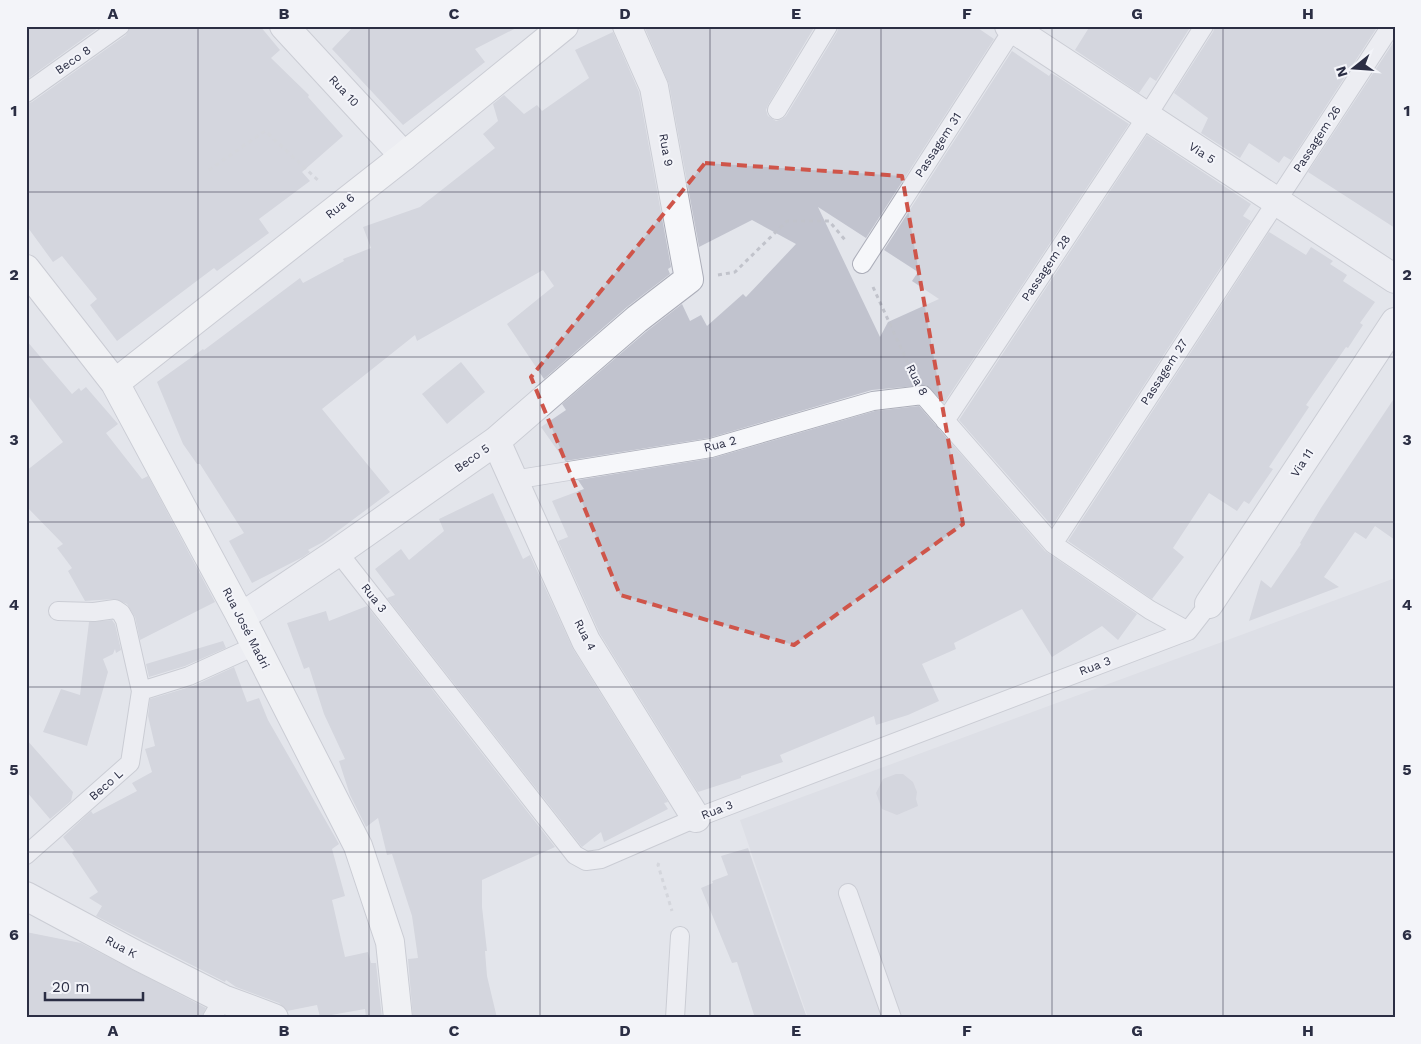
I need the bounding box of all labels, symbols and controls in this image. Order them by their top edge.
text: A [108,4,119,23]
text: B [279,4,290,23]
text: C [449,4,460,23]
text: D [619,4,631,23]
text: E [791,4,801,23]
text: F [962,4,972,23]
text: G [1131,4,1143,23]
text: H [1302,4,1314,23]
north arrow [1328,42,1378,92]
street label: Beco 8 [53,43,93,77]
text: N [1332,65,1351,79]
street label: Rua 10 [326,72,362,110]
text: 1 [11,101,17,120]
text: 1 [1404,101,1410,120]
street label: Passagem 26 [1290,103,1344,175]
street label: Passagem 31 [912,110,964,180]
street label: Rua 9 [656,132,676,168]
street label: Via 5 [1186,139,1218,167]
street label: Rua 6 [323,190,357,222]
street label: Passagem 28 [1019,232,1073,304]
text: 2 [9,265,19,284]
text: 2 [1402,265,1412,284]
street label: Passagem 27 [1137,336,1191,408]
street label: Rua 8 [903,362,931,398]
text: 3 [9,430,19,449]
text: 3 [1402,430,1412,449]
street label: Rua 2 [702,433,738,455]
street label: Beco 5 [452,441,492,475]
street label: Via 11 [1288,446,1316,480]
street label: Rua 3 [358,581,390,615]
street label: Rua José Madri [219,585,273,671]
text: 4 [9,595,19,614]
text: 4 [1402,595,1412,614]
street label: Rua 4 [571,617,599,653]
street label: Rua 3 [1077,654,1113,678]
text: 5 [9,760,19,779]
text: 5 [1402,760,1412,779]
street label: Beco L [86,767,126,803]
street label: Rua 3 [699,798,735,822]
text: 6 [9,925,19,944]
text: 6 [1402,925,1412,944]
street label: Rua K [103,933,139,961]
scale bar [45,969,142,1001]
text: 20 m [52,978,90,996]
text: A [108,1021,119,1040]
text: B [279,1021,290,1040]
text: C [449,1021,460,1040]
text: D [619,1021,631,1040]
text: E [791,1021,801,1040]
text: F [962,1021,972,1040]
text: G [1131,1021,1143,1040]
text: H [1302,1021,1314,1040]

